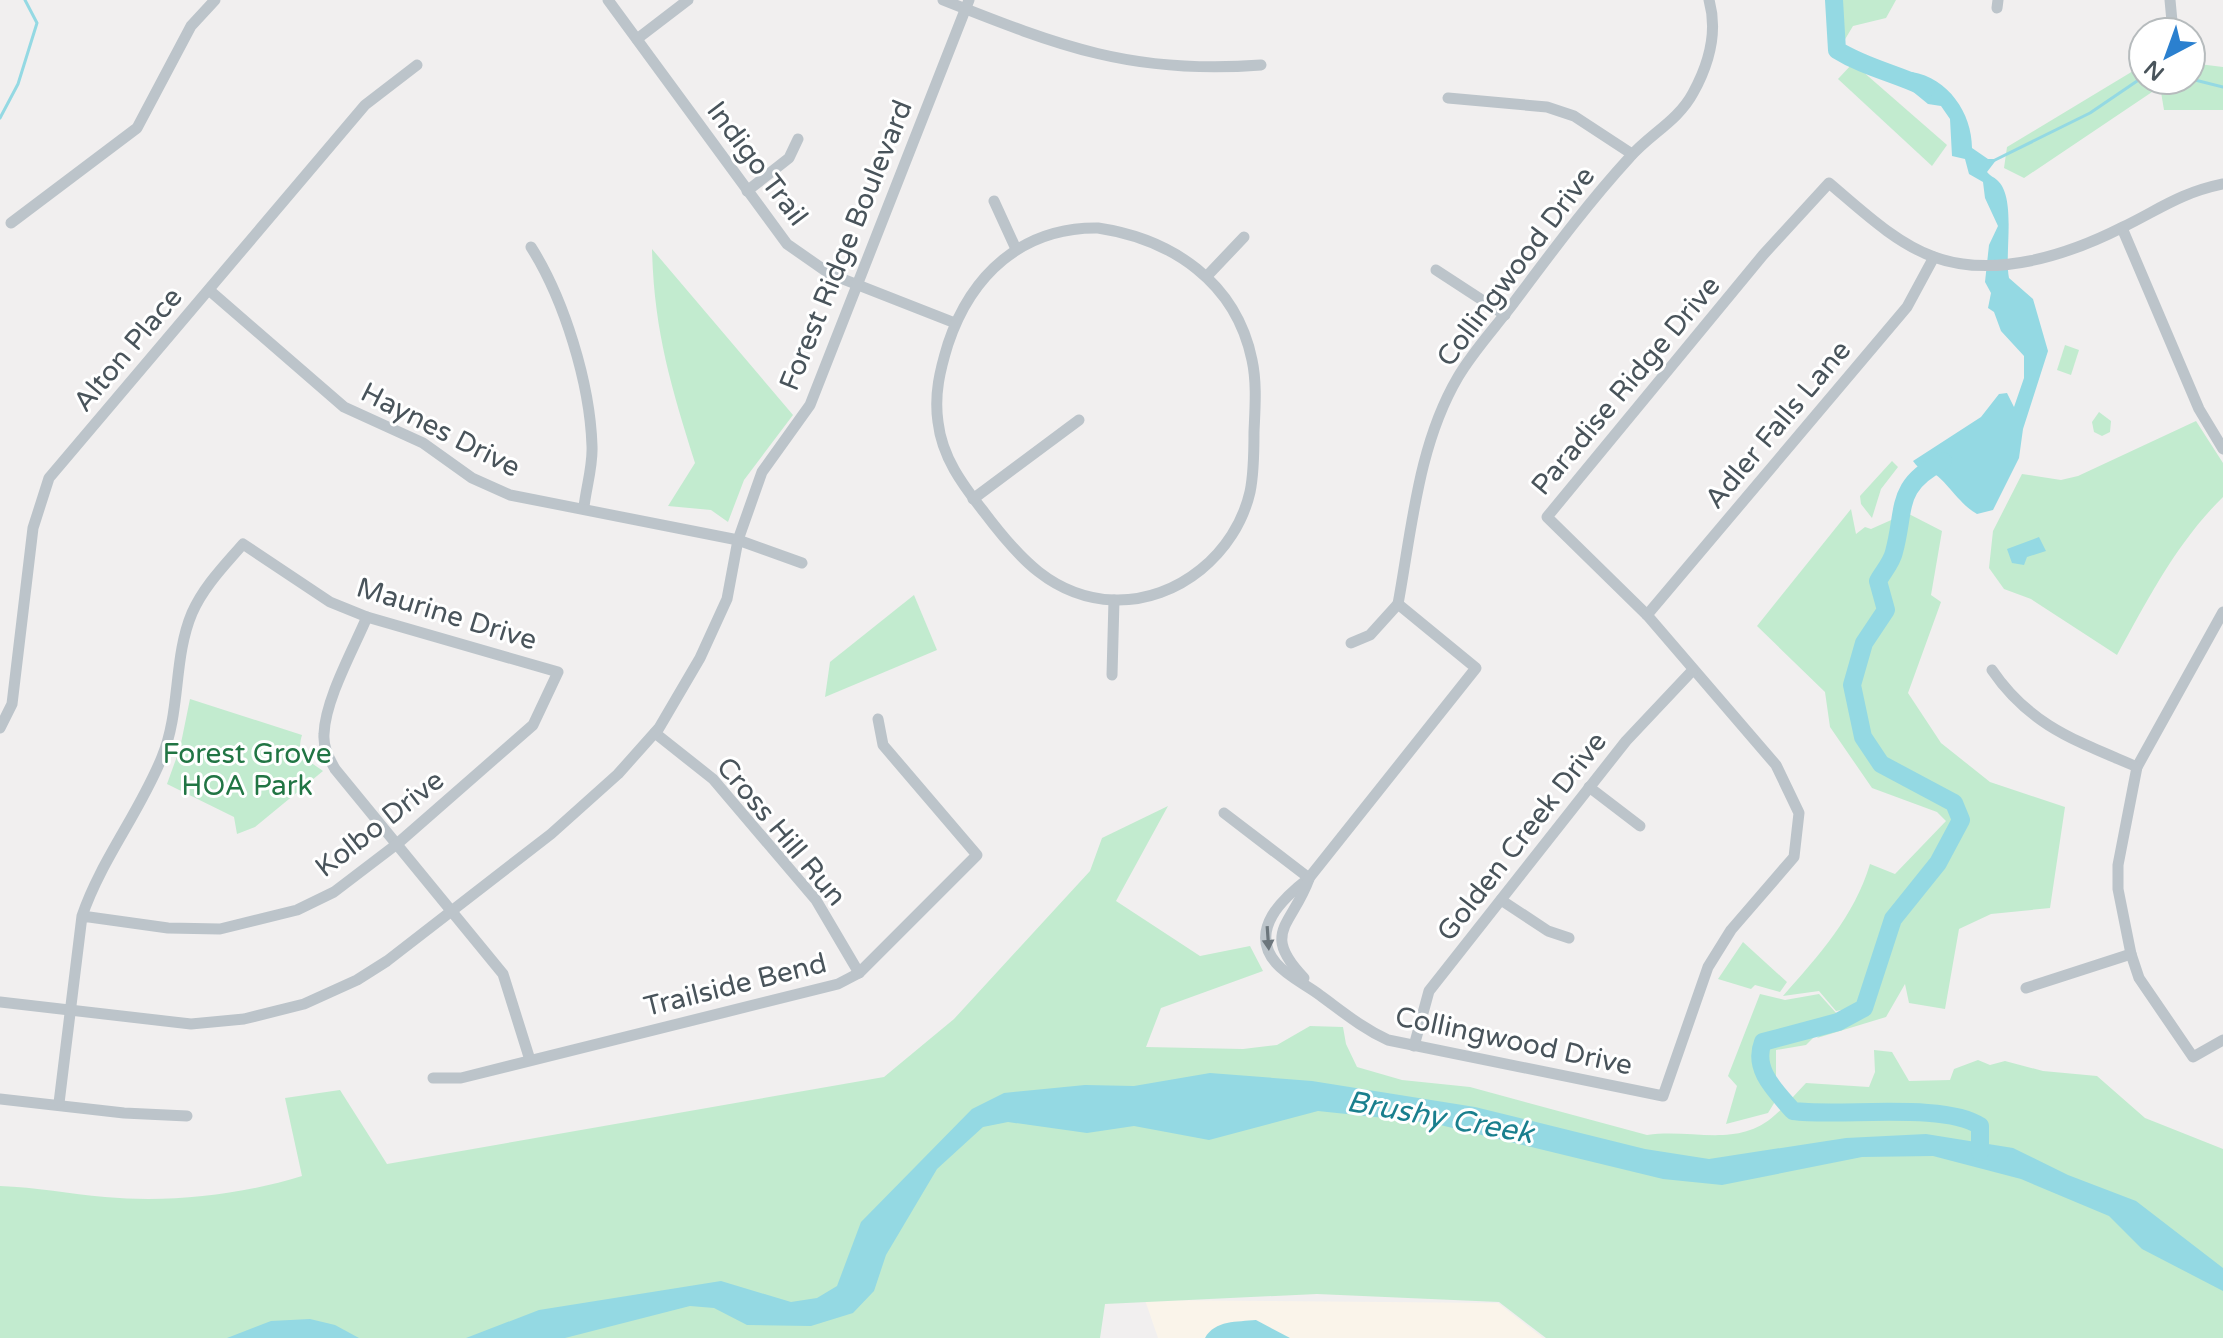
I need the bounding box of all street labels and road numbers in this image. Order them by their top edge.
street label: Indigo Trail [699,95,815,233]
street label: Forest Ridge Boulevard [772,95,920,396]
street label: Collingwood Drive [1430,160,1602,373]
street label: Paradise Ridge Drive [1524,269,1727,502]
street label: Alton Place [66,281,190,419]
street label: Adler Falls Lane [1698,334,1858,516]
street label: Haynes Drive [355,375,526,485]
street label: Maurine Drive [353,570,541,657]
street label: Golden Creek Drive [1430,725,1614,948]
street label: Cross Hill Run [709,750,853,913]
street label: Kolbo Drive [309,763,451,884]
street label: Trailside Bend [640,946,830,1024]
street label: Collingwood Drive [1392,999,1635,1083]

